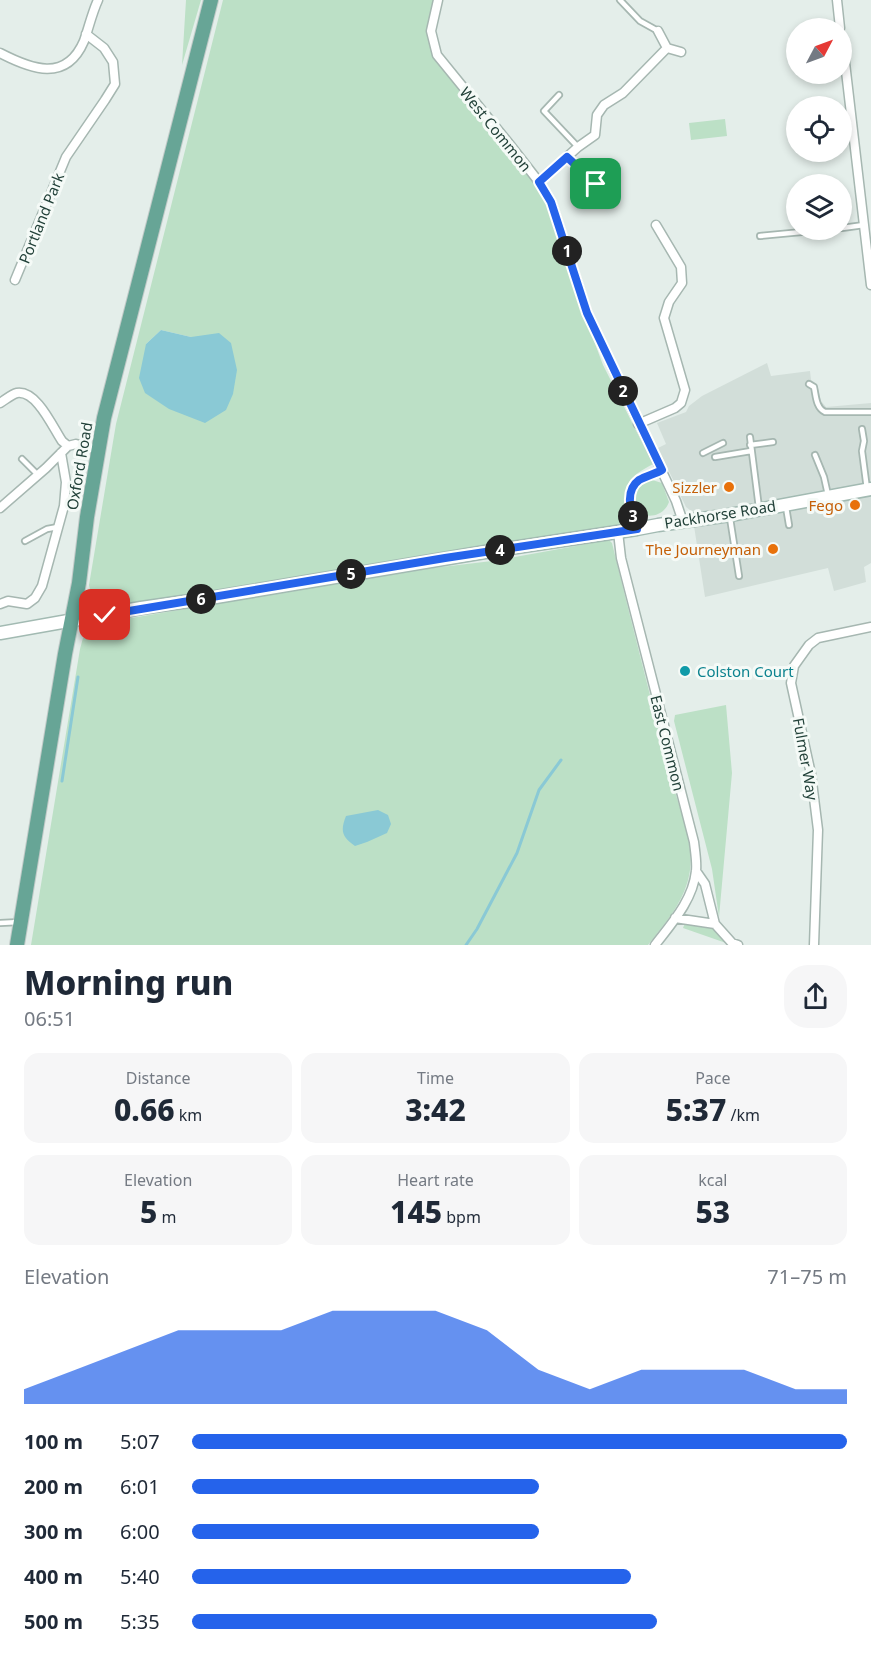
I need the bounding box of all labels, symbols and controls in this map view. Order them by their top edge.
north arrow [786,18,852,84]
map controls [786,18,852,240]
street label: West Common [456,82,536,176]
button: locate [786,96,852,162]
pin [570,158,621,209]
icon: arrive [579,167,612,200]
street label: Portland Park [14,170,68,266]
button: layers [786,174,852,240]
pin: 1 [552,236,582,266]
text: 1 [562,240,572,262]
pin: 2 [608,376,638,406]
text: 2 [618,380,628,402]
street label: Oxford Road [61,420,97,512]
place label: Sizzler [672,477,717,497]
marker: Sizzler [722,480,736,494]
street label: Packhorse Road [663,495,777,533]
place label: Fego [808,495,843,515]
marker: Fego [848,498,862,512]
pin: 3 [618,501,648,531]
text: 3 [628,505,638,527]
pin: 4 [485,535,515,565]
text: 4 [495,539,505,561]
place label: The Journeyman [646,539,761,559]
marker: The Journeyman [766,542,780,556]
pin: 5 [336,559,366,589]
text: 5 [346,563,356,585]
pin: 6 [186,584,216,614]
text: 6 [196,588,206,610]
pin [79,589,130,640]
icon: check [88,598,121,631]
place label: Colston Court [697,661,794,681]
marker: Colston Court [678,664,692,678]
street label: East Common [646,693,690,793]
street label: Fulmer Way [789,716,823,802]
text: Morning run [24,960,233,1005]
button: share [784,965,847,1028]
text: 06:51 [24,1005,75,1032]
text: Distance [126,1067,191,1089]
text: Time [417,1067,454,1089]
text: Pace [695,1067,731,1089]
text: 0.66 [114,1089,175,1130]
text: 3:42 [405,1089,466,1130]
text: 5:37 [666,1089,726,1130]
text: km [175,1104,202,1126]
text: /km [726,1104,760,1126]
text: Elevation [124,1169,192,1191]
text: Heart rate [397,1169,474,1191]
text: kcal [698,1169,727,1191]
text: 5 [140,1191,157,1232]
text: 145 [390,1191,442,1232]
text: 53 [695,1191,730,1232]
text: m [157,1206,176,1228]
text: bpm [442,1206,481,1228]
text: Elevation [24,1263,109,1290]
text: 71–75 m [767,1263,847,1290]
text: 100 m [24,1428,83,1455]
text: 5:07 [120,1428,160,1455]
text: 200 m [24,1473,83,1500]
text: 6:01 [120,1473,160,1500]
text: 300 m [24,1518,83,1545]
text: 6:00 [120,1518,160,1545]
text: 400 m [24,1563,83,1590]
text: 5:40 [120,1563,160,1590]
text: 500 m [24,1608,83,1635]
text: 5:35 [120,1608,160,1635]

